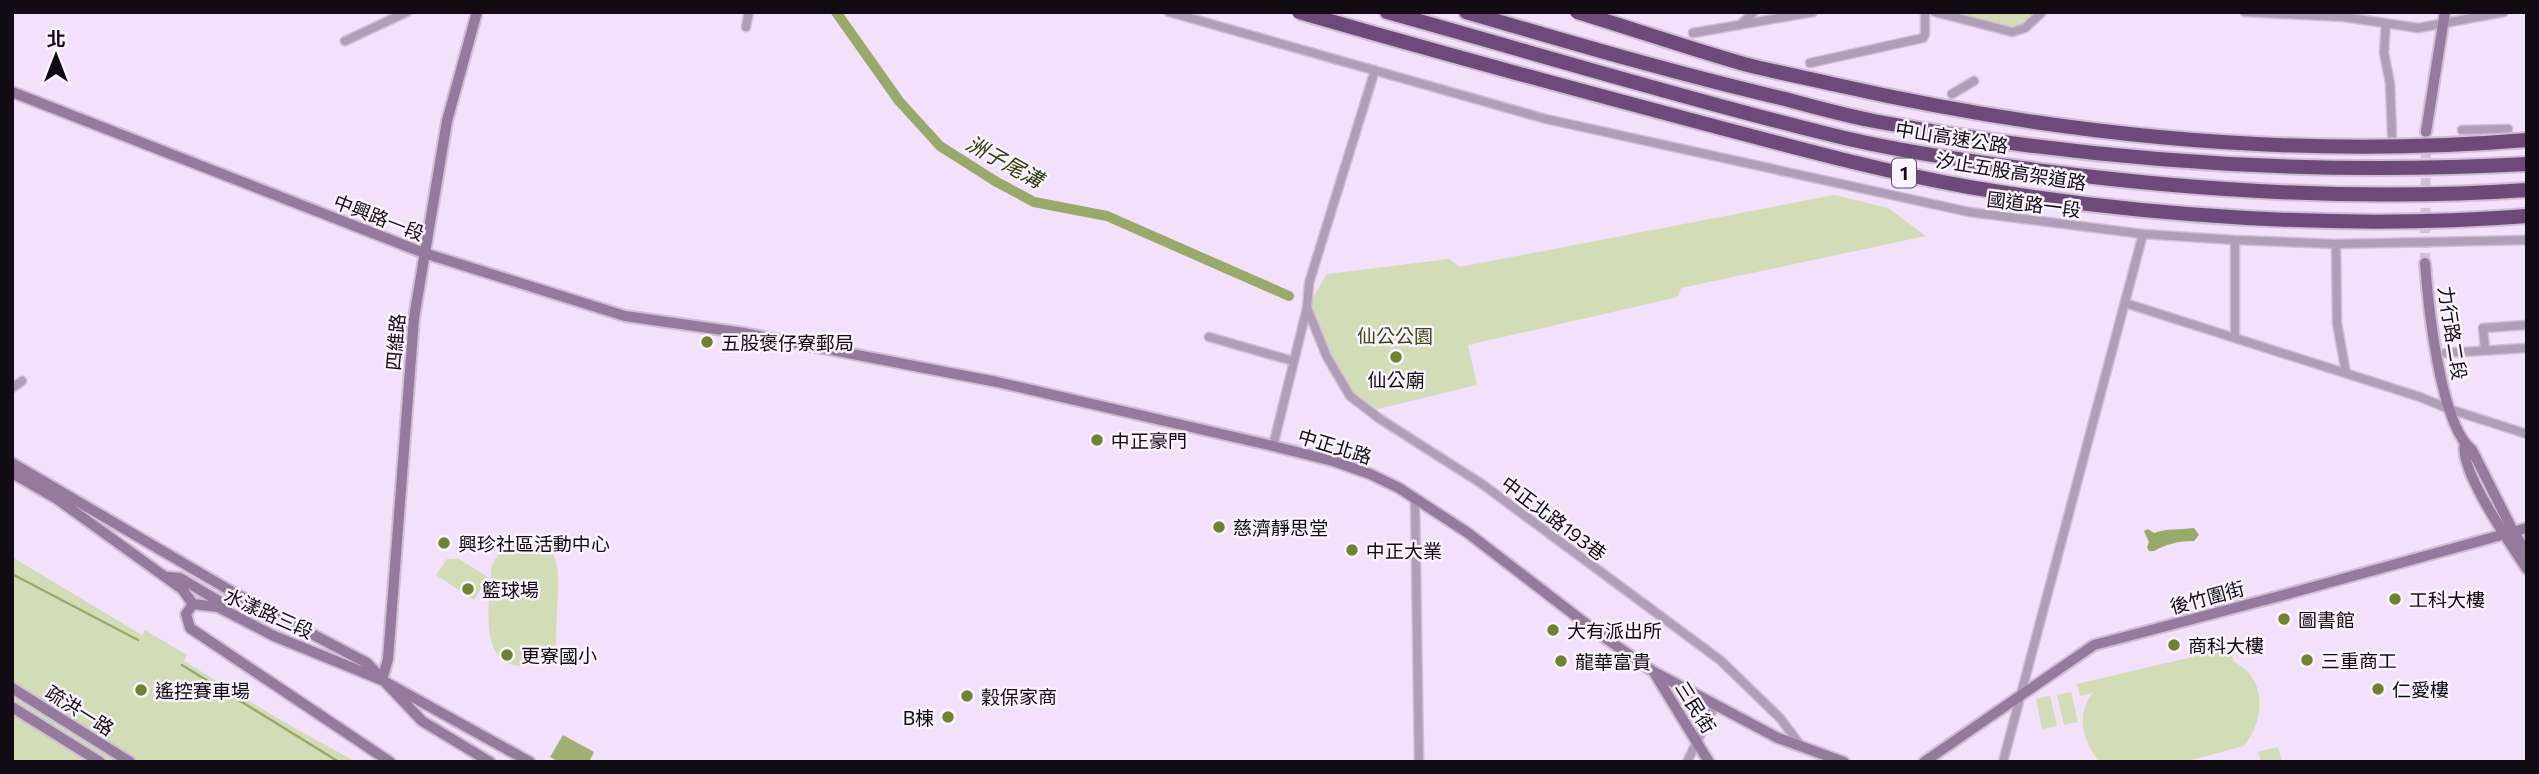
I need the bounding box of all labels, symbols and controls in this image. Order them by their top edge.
north arrow [21,21,91,91]
text: 北 [46,27,66,50]
street label: 中山高速公路 [1894,117,2010,157]
water label: 洲子尾溝 [962,130,1050,194]
street label: 汐止五股高架道路 [1934,148,2088,194]
road number: 1 [1892,158,1916,188]
street label: 國道路一段 [1985,187,2083,221]
street label: 中興路一段 [331,189,427,245]
street label: 力行路二段 [2434,284,2472,382]
street label: 四維路 [381,313,409,371]
park label: 仙公公園 [1357,324,1433,347]
place label: 五股褒仔寮郵局 [721,331,854,354]
marker: 五股褒仔寮郵局 [699,334,715,350]
marker: 仙公廟 [1388,349,1404,365]
place label: 仙公廟 [1367,368,1425,391]
street label: 中正北路 [1295,424,1375,468]
place label: 中正豪門 [1111,429,1187,452]
marker: 中正豪門 [1089,432,1105,448]
street label: 中正北路193巷 [1497,471,1611,565]
place label: 慈濟靜思堂 [1233,516,1328,539]
marker: 慈濟靜思堂 [1211,519,1227,535]
place label: 興珍社區活動中心 [458,532,610,555]
marker: 興珍社區活動中心 [436,535,452,551]
place label: 中正大業 [1366,539,1442,562]
marker: 中正大業 [1344,542,1360,558]
street label: 後竹圍街 [2167,576,2247,618]
place label: 籃球場 [482,578,539,601]
marker: 籃球場 [460,581,476,597]
street label: 水漾路三段 [221,583,317,643]
place label: 工科大樓 [2409,588,2485,611]
marker: 工科大樓 [2387,591,2403,607]
place label: 圖書館 [2298,608,2355,631]
marker: 圖書館 [2276,611,2292,627]
place label: 大有派出所 [1567,619,1662,642]
marker: 大有派出所 [1545,622,1561,638]
place label: 商科大樓 [2188,634,2264,657]
marker: 商科大樓 [2166,637,2182,653]
place label: 更寮國小 [521,644,597,667]
marker: 更寮國小 [499,647,515,663]
place label: 三重商工 [2321,649,2397,672]
place label: 龍華富貴 [1575,650,1651,673]
marker: 三重商工 [2299,652,2315,668]
marker: 龍華富貴 [1553,653,1569,669]
street label: 三民街 [1671,677,1721,737]
place label: 仁愛樓 [2392,678,2449,701]
place label: 遙控賽車場 [155,679,250,702]
street label: 疏洪一路 [42,680,118,740]
marker: 仁愛樓 [2370,681,2386,697]
marker: 遙控賽車場 [133,682,149,698]
place label: 穀保家商 [981,685,1057,708]
marker: 穀保家商 [959,688,975,704]
place label: B棟 [903,706,934,729]
marker: B棟 [940,709,956,725]

